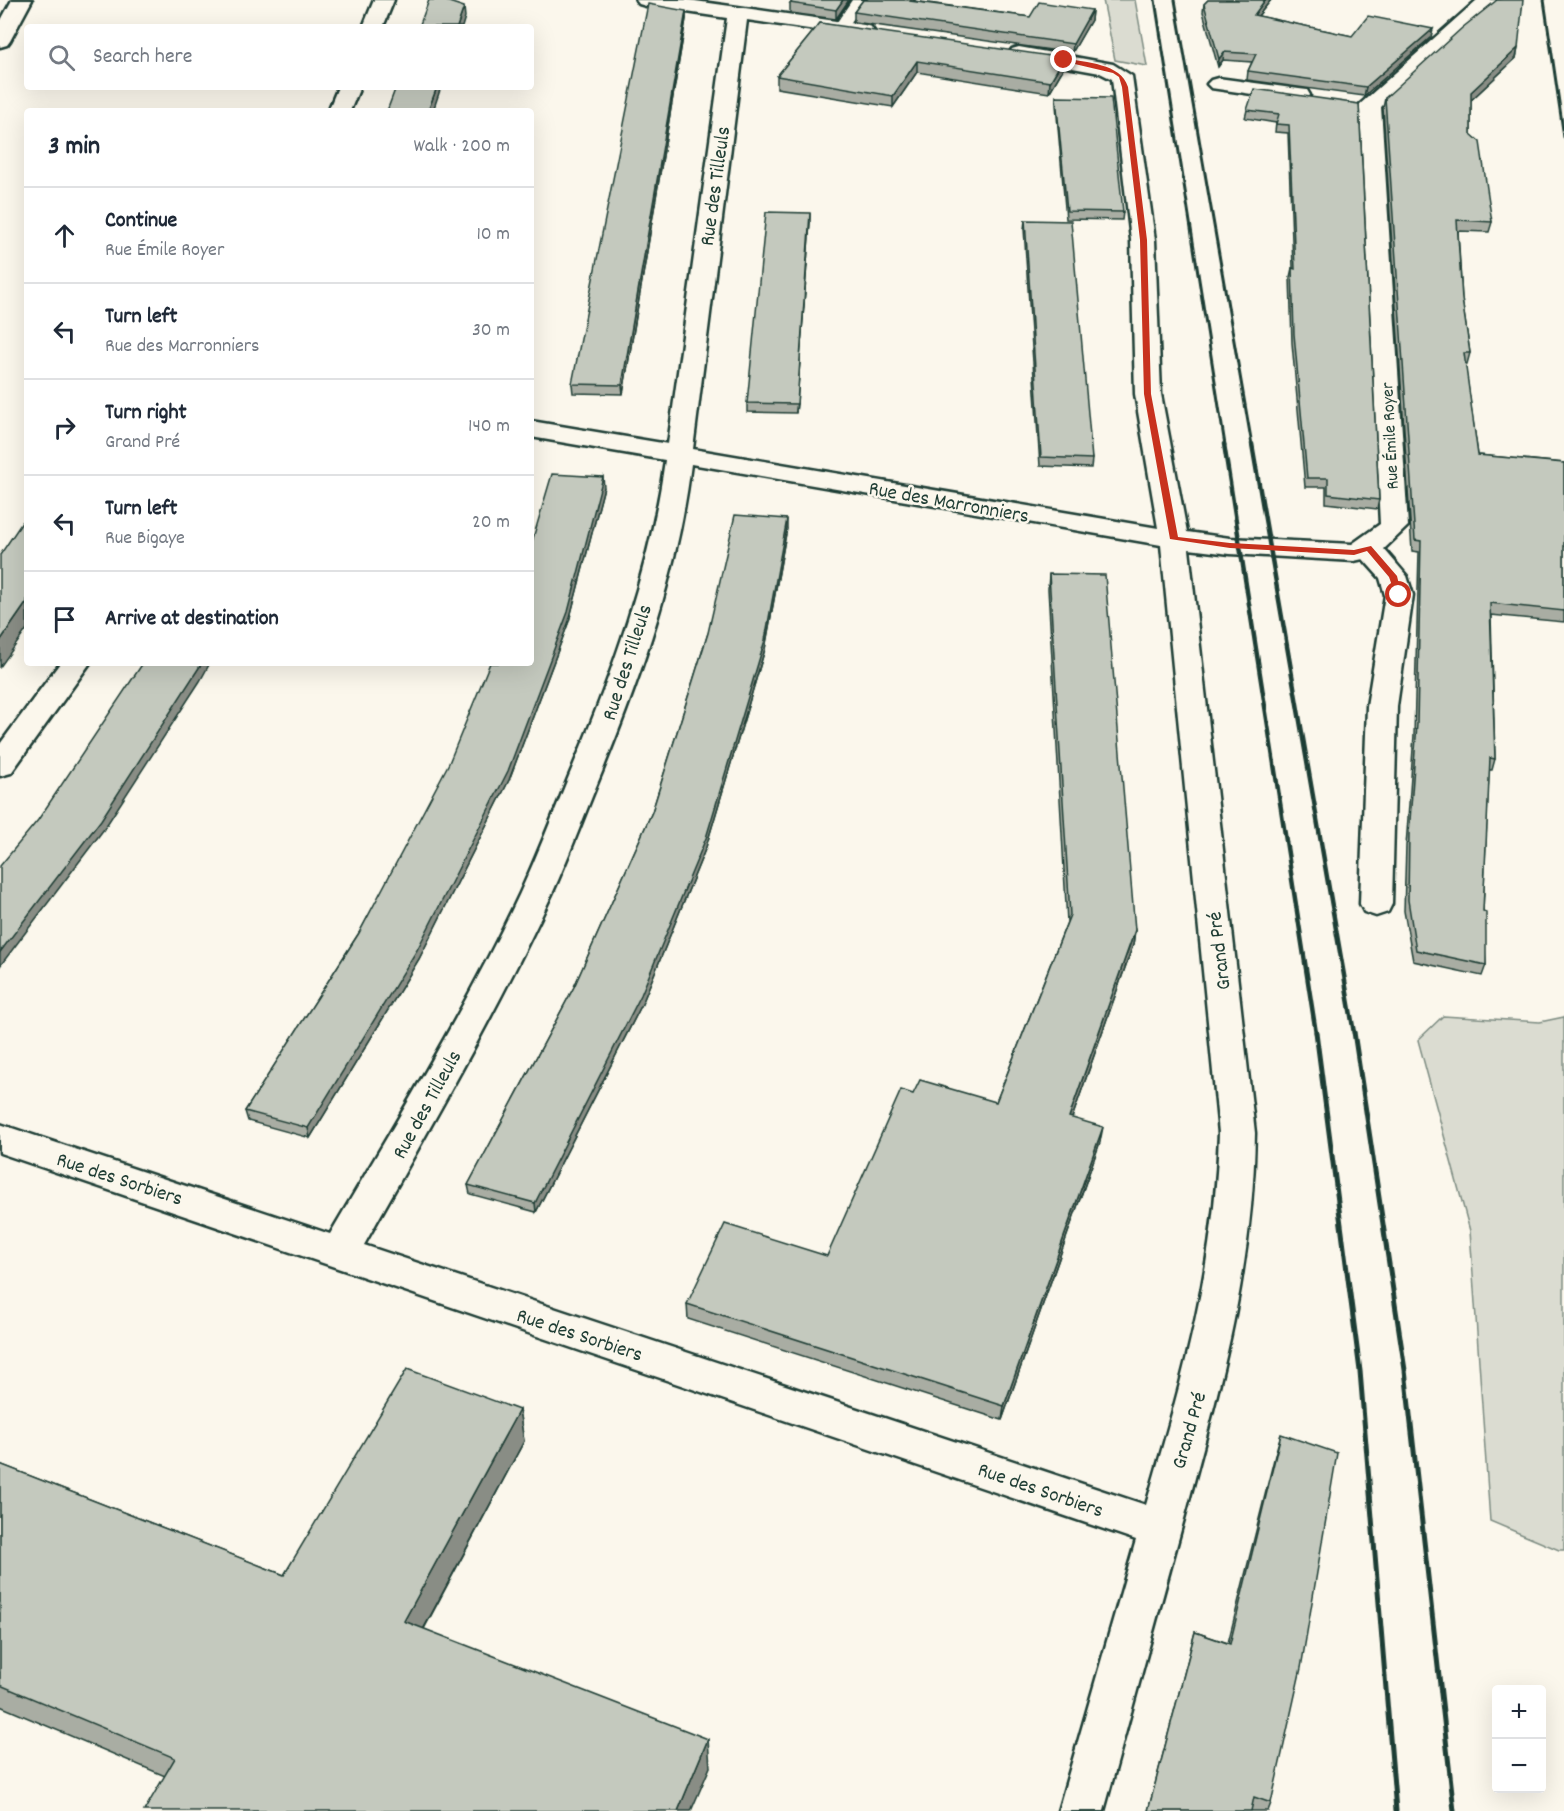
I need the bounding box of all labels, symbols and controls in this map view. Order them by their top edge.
search box [24,24,534,90]
icon: search [45,41,78,74]
text: Search here [93,42,192,73]
route end [1050,46,1076,72]
street label: Rue des Tilleuls [694,125,740,248]
text: 3 min [48,129,100,166]
text: Walk · 200 m [414,133,510,161]
text: Continue [105,206,177,237]
icon: ahead [48,219,81,252]
text: 10 m [476,221,510,249]
text: Rue Émile Royer [105,237,224,265]
text: Turn left [105,302,177,333]
icon: left [48,315,81,348]
text: 30 m [472,317,510,345]
text: Rue des Marronniers [105,333,260,361]
street label: Rue Émile Royer [1376,381,1407,490]
text: Turn right [105,398,187,429]
icon: right [48,411,81,444]
text: 140 m [468,413,510,441]
text: Grand Pré [105,429,180,457]
street label: Rue des Marronniers [866,475,1031,533]
text: Turn left [105,494,177,525]
icon: left [48,507,81,540]
text: 20 m [472,509,510,537]
text: Rue Bigaye [105,525,185,553]
route start [1385,581,1411,607]
street label: Rue des Tilleuls [596,601,662,725]
icon: arrive [48,603,81,636]
text: Arrive at destination [105,604,279,635]
street label: Grand Pré [1201,910,1241,992]
street label: Rue des Tilleuls [386,1046,471,1165]
street label: Rue des Sorbiers [52,1146,186,1215]
street label: Rue des Sorbiers [512,1302,646,1371]
street label: Grand Pré [1166,1389,1216,1473]
street label: Rue des Sorbiers [973,1456,1107,1527]
map controls [1492,1685,1546,1793]
button: + [1492,1685,1546,1739]
button: − [1492,1739,1546,1793]

